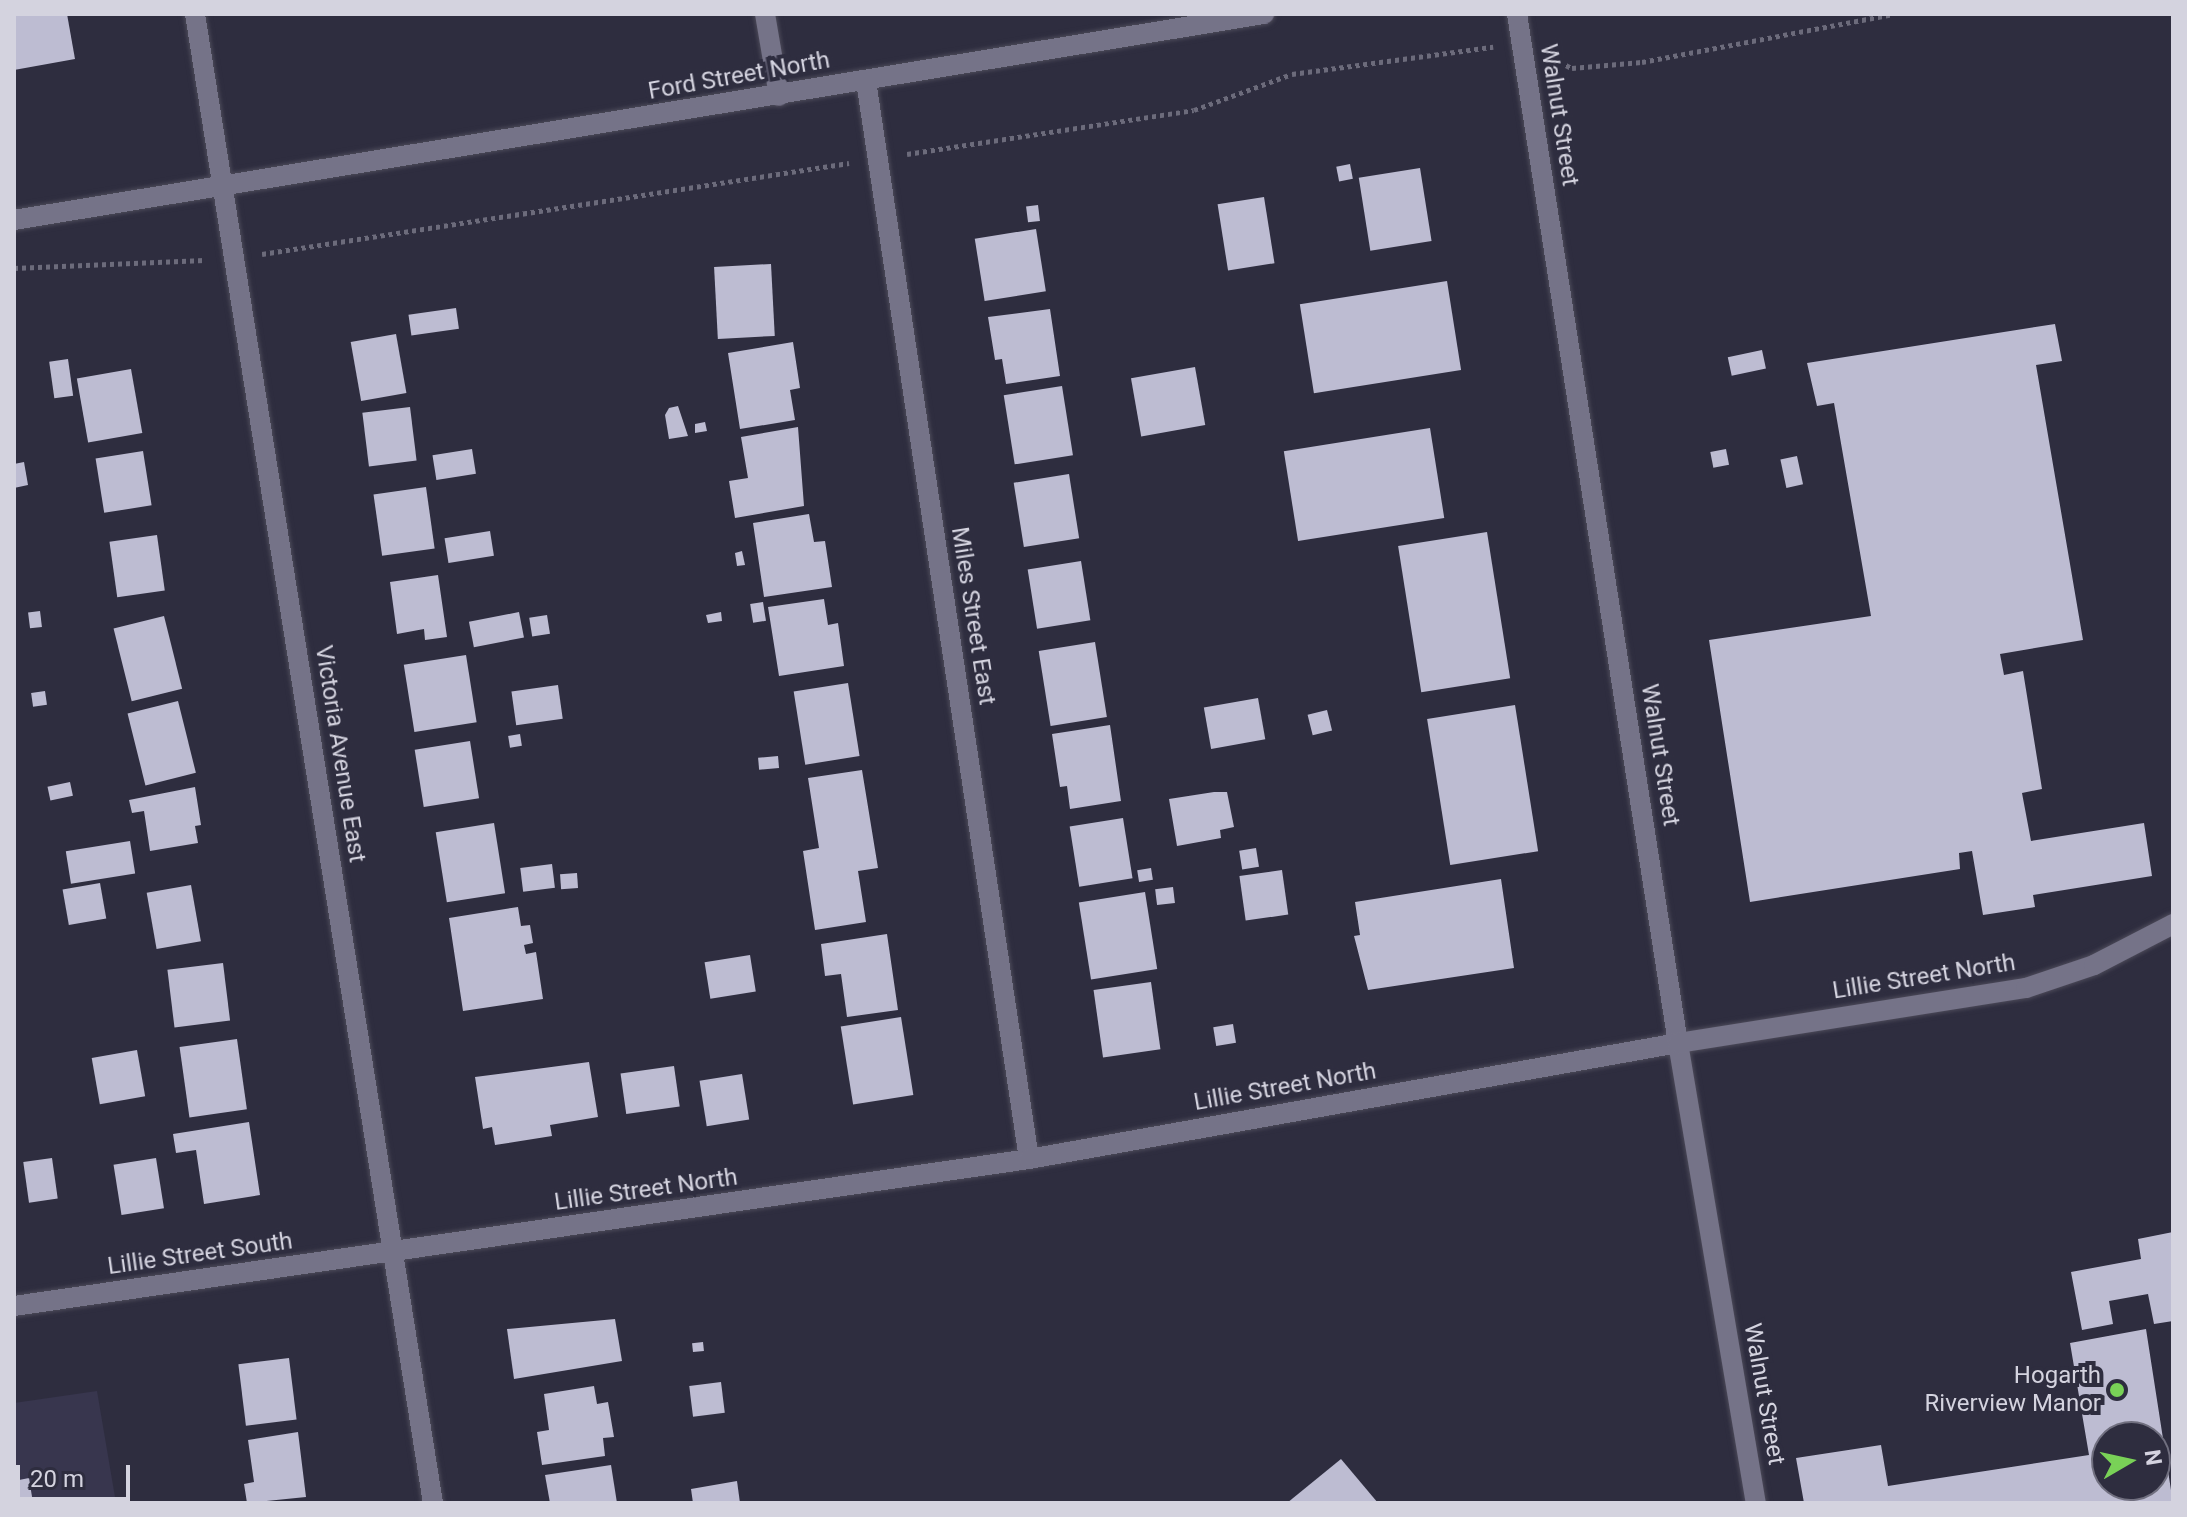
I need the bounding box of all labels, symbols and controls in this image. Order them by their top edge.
street label: Walnut Street [1534,42,1584,188]
street label: Ford Street North [646,46,832,106]
street label: Miles Street East [945,525,1001,707]
street label: Victoria Avenue East [309,643,371,865]
street label: Walnut Street [1635,682,1685,828]
street label: Lillie Street North [1830,948,2018,1006]
street label: Lillie Street North [1191,1057,1379,1117]
street label: Lillie Street North [552,1163,740,1217]
street label: Lillie Street South [106,1227,294,1281]
street label: Walnut Street [1737,1321,1791,1467]
place label: Hogarth Riverview Manor [1925,1362,2101,1418]
marker: Hogarth Riverview Manor [2108,1381,2126,1399]
north arrow [2091,1421,2171,1501]
text: N [2140,1448,2167,1467]
scale bar [20,1449,134,1499]
text: 20 m [30,1465,84,1493]

